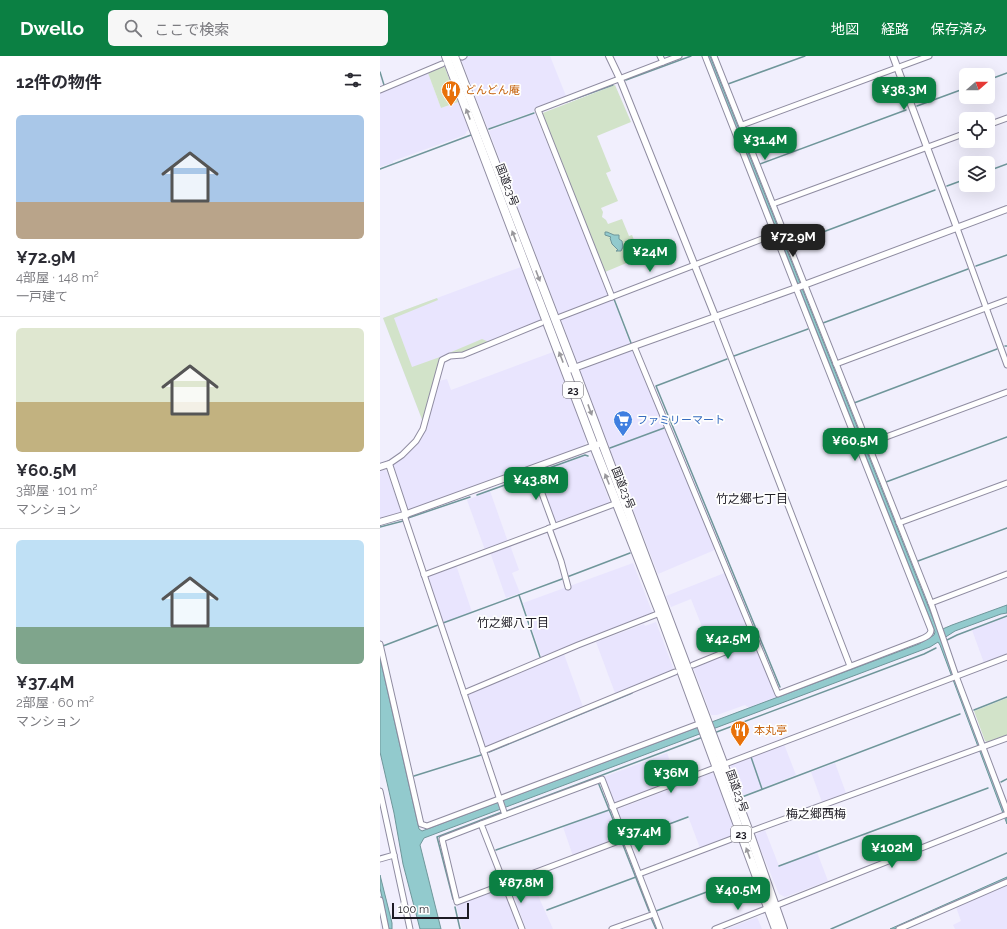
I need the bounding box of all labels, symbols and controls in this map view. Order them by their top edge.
search box [108,10,388,46]
text: Dwello [20,17,84,39]
icon: search [122,17,144,39]
text: ここで検索 [154,21,229,39]
text: 地図 [831,21,859,37]
text: 経路 [881,21,909,37]
text: 保存済み [931,21,987,37]
north arrow [959,68,995,104]
map controls [959,68,995,192]
icon: filters [342,69,364,91]
text: 12件の物件 [16,72,102,92]
pin: ¥38.3M [871,77,937,111]
restaurant icon: どんどん庵 [440,79,462,107]
text: ¥38.3M [881,82,927,97]
place label: どんどん庵 [465,84,520,97]
one-way arrow [465,108,471,120]
button: locate [959,112,995,148]
pin: ¥31.4M [732,127,798,161]
text: ¥31.4M [743,132,787,147]
icon: home [154,141,226,213]
button: layers [959,156,995,192]
street label: 国道23号 [493,162,521,208]
pin: ¥72.9M [760,224,826,258]
one-way arrow [511,229,517,241]
text: ¥72.9M [770,229,816,244]
pin: ¥24M [626,239,674,273]
text: ¥24M [632,244,668,259]
text: ¥72.9M [16,247,76,267]
text: 4部屋 · 148 m² [16,270,99,285]
one-way arrow [536,270,542,282]
text: 一戸建て [16,289,68,304]
one-way arrow [557,351,563,363]
icon: home [154,354,226,426]
road number: 23 [563,382,583,398]
one-way arrow [587,404,593,416]
supermarket icon: ファミリーマート [612,409,634,437]
place label: ファミリーマート [637,414,725,427]
pin: ¥60.5M [822,428,888,462]
text: ¥60.5M [832,433,878,448]
text: ¥60.5M [16,460,77,480]
street label: 国道23号 [609,465,637,511]
pin: ¥43.8M [503,467,569,501]
text: ¥43.8M [513,472,559,487]
one-way arrow [604,472,610,484]
text: 3部屋 · 101 m² [16,483,97,498]
district label: 竹之郷七丁目 [716,492,788,506]
text: マンション [16,502,81,517]
icon: home [154,566,226,638]
district label: 竹之郷八丁目 [477,616,549,630]
pin: ¥42.5M [695,626,761,660]
text: ¥42.5M [705,631,751,646]
text: ¥37.4M [16,672,74,692]
text: 2部屋 · 60 m² [16,695,94,710]
text: マンション [16,714,81,729]
restaurant icon: 本丸亭 [729,719,751,747]
place label: 本丸亭 [754,724,787,737]
pin: ¥36M [647,760,695,794]
text: ¥36M [653,765,689,780]
street label: 国道23号 [723,768,751,814]
district label: 梅之郷西梅 [786,807,846,821]
pin: ¥37.4M [606,819,672,853]
text: ¥37.4M [617,824,661,839]
road number: 23 [731,826,751,842]
pin: ¥102M [864,835,920,869]
text: ¥102M [871,840,913,855]
one-way arrow [745,846,751,858]
pin: ¥87.8M [488,870,554,904]
text: ¥87.8M [498,875,544,890]
pin: ¥40.5M [705,877,771,911]
text: ¥40.5M [715,882,761,897]
scale bar [392,901,469,920]
text: 100 m [398,903,429,916]

